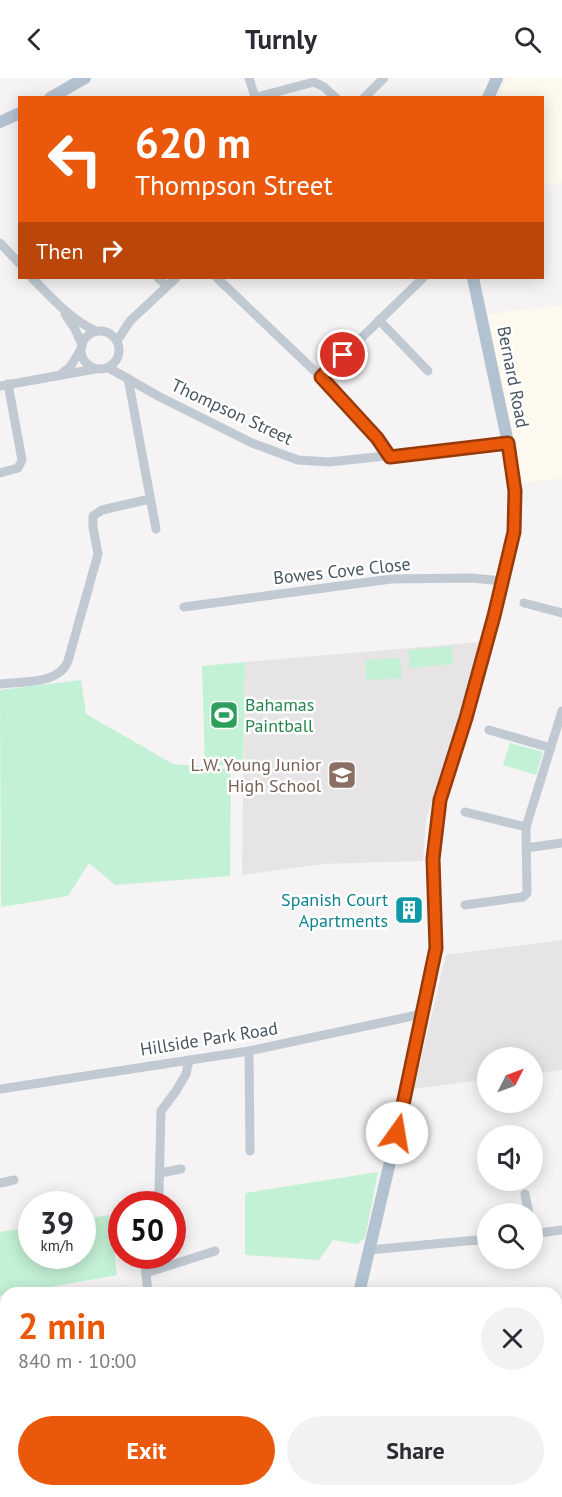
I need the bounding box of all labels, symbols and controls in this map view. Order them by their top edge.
text: Turnly [245,22,317,56]
icon: back [18,23,51,56]
icon: search [511,23,544,56]
text: 620 m [135,115,251,170]
icon: left [36,120,114,198]
text: Thompson Street [135,168,333,202]
icon: right [95,234,128,267]
text: Then [36,237,83,265]
street label: Bernard Road [492,324,535,430]
pin [317,329,368,380]
icon: arrive [326,338,359,371]
street label: Thompson Street [168,373,297,450]
street label: Bowes Cove Close [272,552,412,589]
place label: Bahamas Paintball [245,693,314,737]
sports icon: Bahamas Paintball [208,699,240,731]
place label: L.W. Young Junior High School [191,753,322,797]
school or university icon: L.W. Young Junior High School [326,759,358,791]
place label: Spanish Court Apartments [281,888,388,932]
building icon: Spanish Court Apartments [393,894,425,926]
street label: Hillside Park Road [139,1016,279,1061]
north arrow [477,1047,543,1113]
map controls [477,1047,543,1269]
position arrow [365,1101,429,1165]
button: sound [477,1125,543,1191]
speed limit sign: 50 [108,1191,186,1269]
text: 39 [40,1203,74,1242]
button: search [477,1203,543,1269]
text: km/h [41,1236,73,1255]
text: 2 min [18,1302,106,1349]
button: close [481,1307,544,1370]
text: 840 m · 10:00 [18,1348,136,1374]
button: Exit [18,1416,275,1485]
button: Share [287,1416,544,1485]

